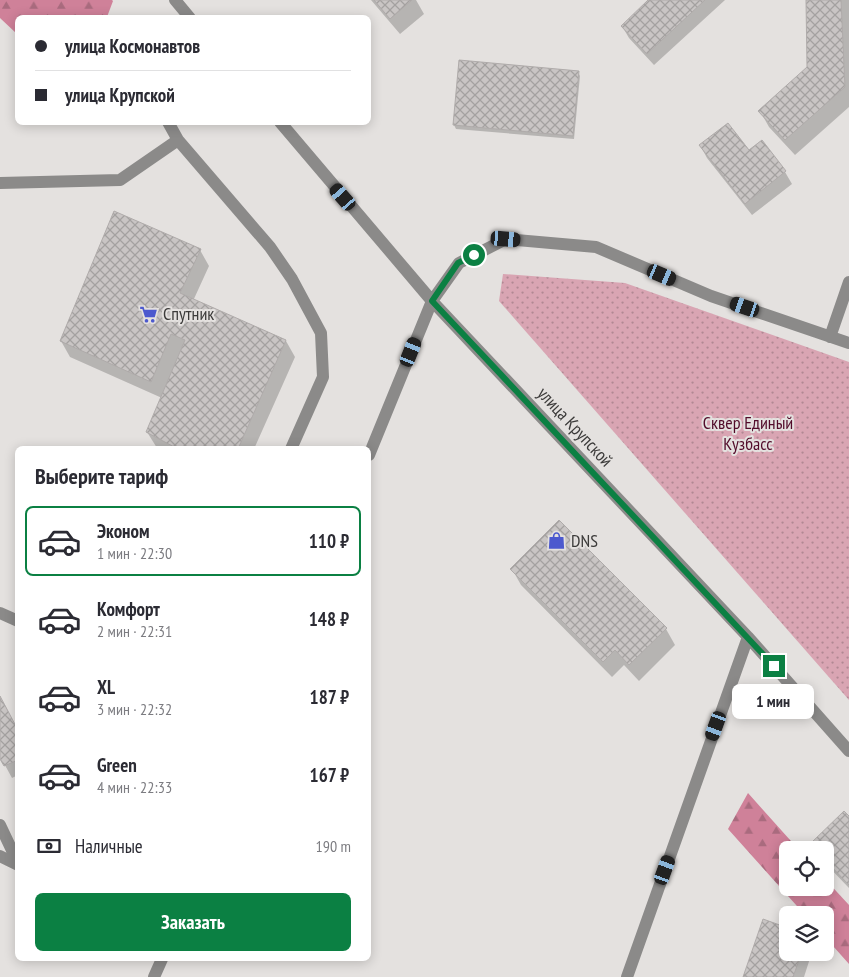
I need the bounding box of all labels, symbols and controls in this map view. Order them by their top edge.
text: улица Космонавтов [65,34,200,58]
text: улица Крупской [65,83,175,107]
car [327,181,358,213]
car [490,230,521,248]
route start [463,244,485,266]
car [645,262,678,288]
car [728,295,761,319]
place label: Спутник [163,302,214,325]
supermarket icon: Спутник [139,304,159,324]
car [398,335,423,369]
street label: улица Крупской [533,382,618,471]
park label: Сквер Единый Кузбасс [703,411,793,455]
text: Выберите тариф [35,462,168,490]
icon: car [37,519,82,564]
text: Эконом [97,519,150,543]
text: 110 ₽ [309,529,349,553]
place label: DNS [571,529,598,552]
shop icon: DNS [547,531,567,551]
text: 1 мин · 22:30 [97,543,172,563]
icon: car [37,597,82,642]
text: Комфорт [97,597,160,621]
text: 148 ₽ [309,607,349,631]
text: 2 мин · 22:31 [97,621,172,641]
route end [763,655,785,677]
icon: car [37,675,82,720]
text: XL [97,675,115,699]
callout: 1 мин [733,684,815,718]
text: 187 ₽ [310,685,349,709]
text: 1 мин [756,691,790,711]
text: 3 мин · 22:32 [97,699,172,719]
car [703,709,728,743]
icon: car [37,753,82,798]
text: Green [97,753,137,777]
text: 167 ₽ [310,763,349,787]
text: 4 мин · 22:33 [97,777,172,797]
icon: cash [35,832,63,860]
text: Наличные [75,834,143,858]
text: 190 m [316,836,351,856]
map controls [779,841,834,961]
button: locate [779,841,834,896]
car [652,853,677,887]
button: Заказать [35,893,351,951]
button: layers [779,906,834,961]

